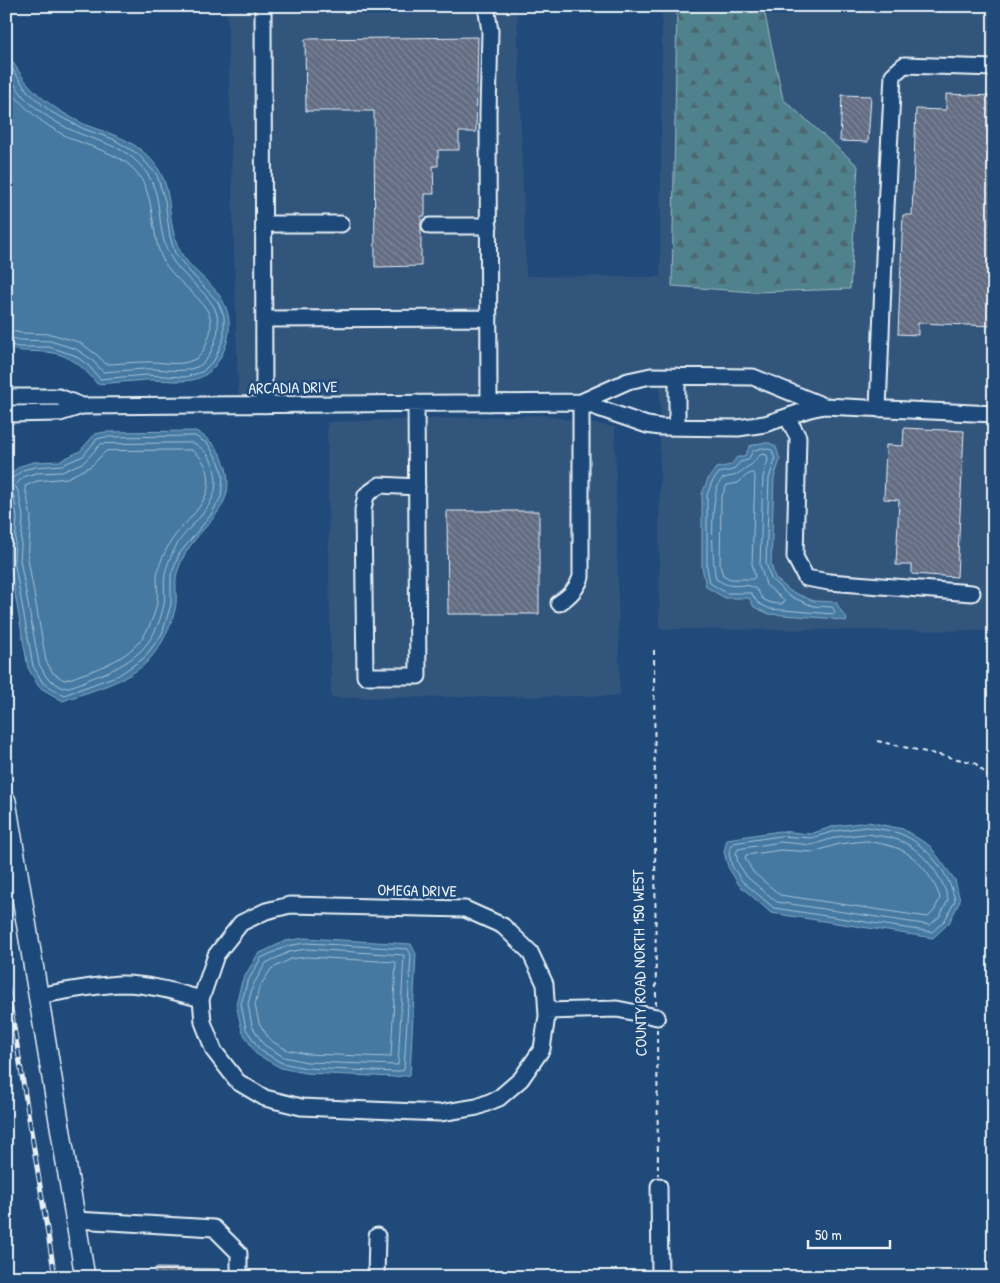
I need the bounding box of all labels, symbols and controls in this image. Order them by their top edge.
street label: ARCADIA DRIVE [248,375,338,399]
street label: COUNTY ROAD NORTH 150 WEST [626,869,652,1057]
street label: OMEGA DRIVE [377,878,457,902]
scale bar [808,1218,890,1250]
text: 50 m [815,1224,842,1245]

